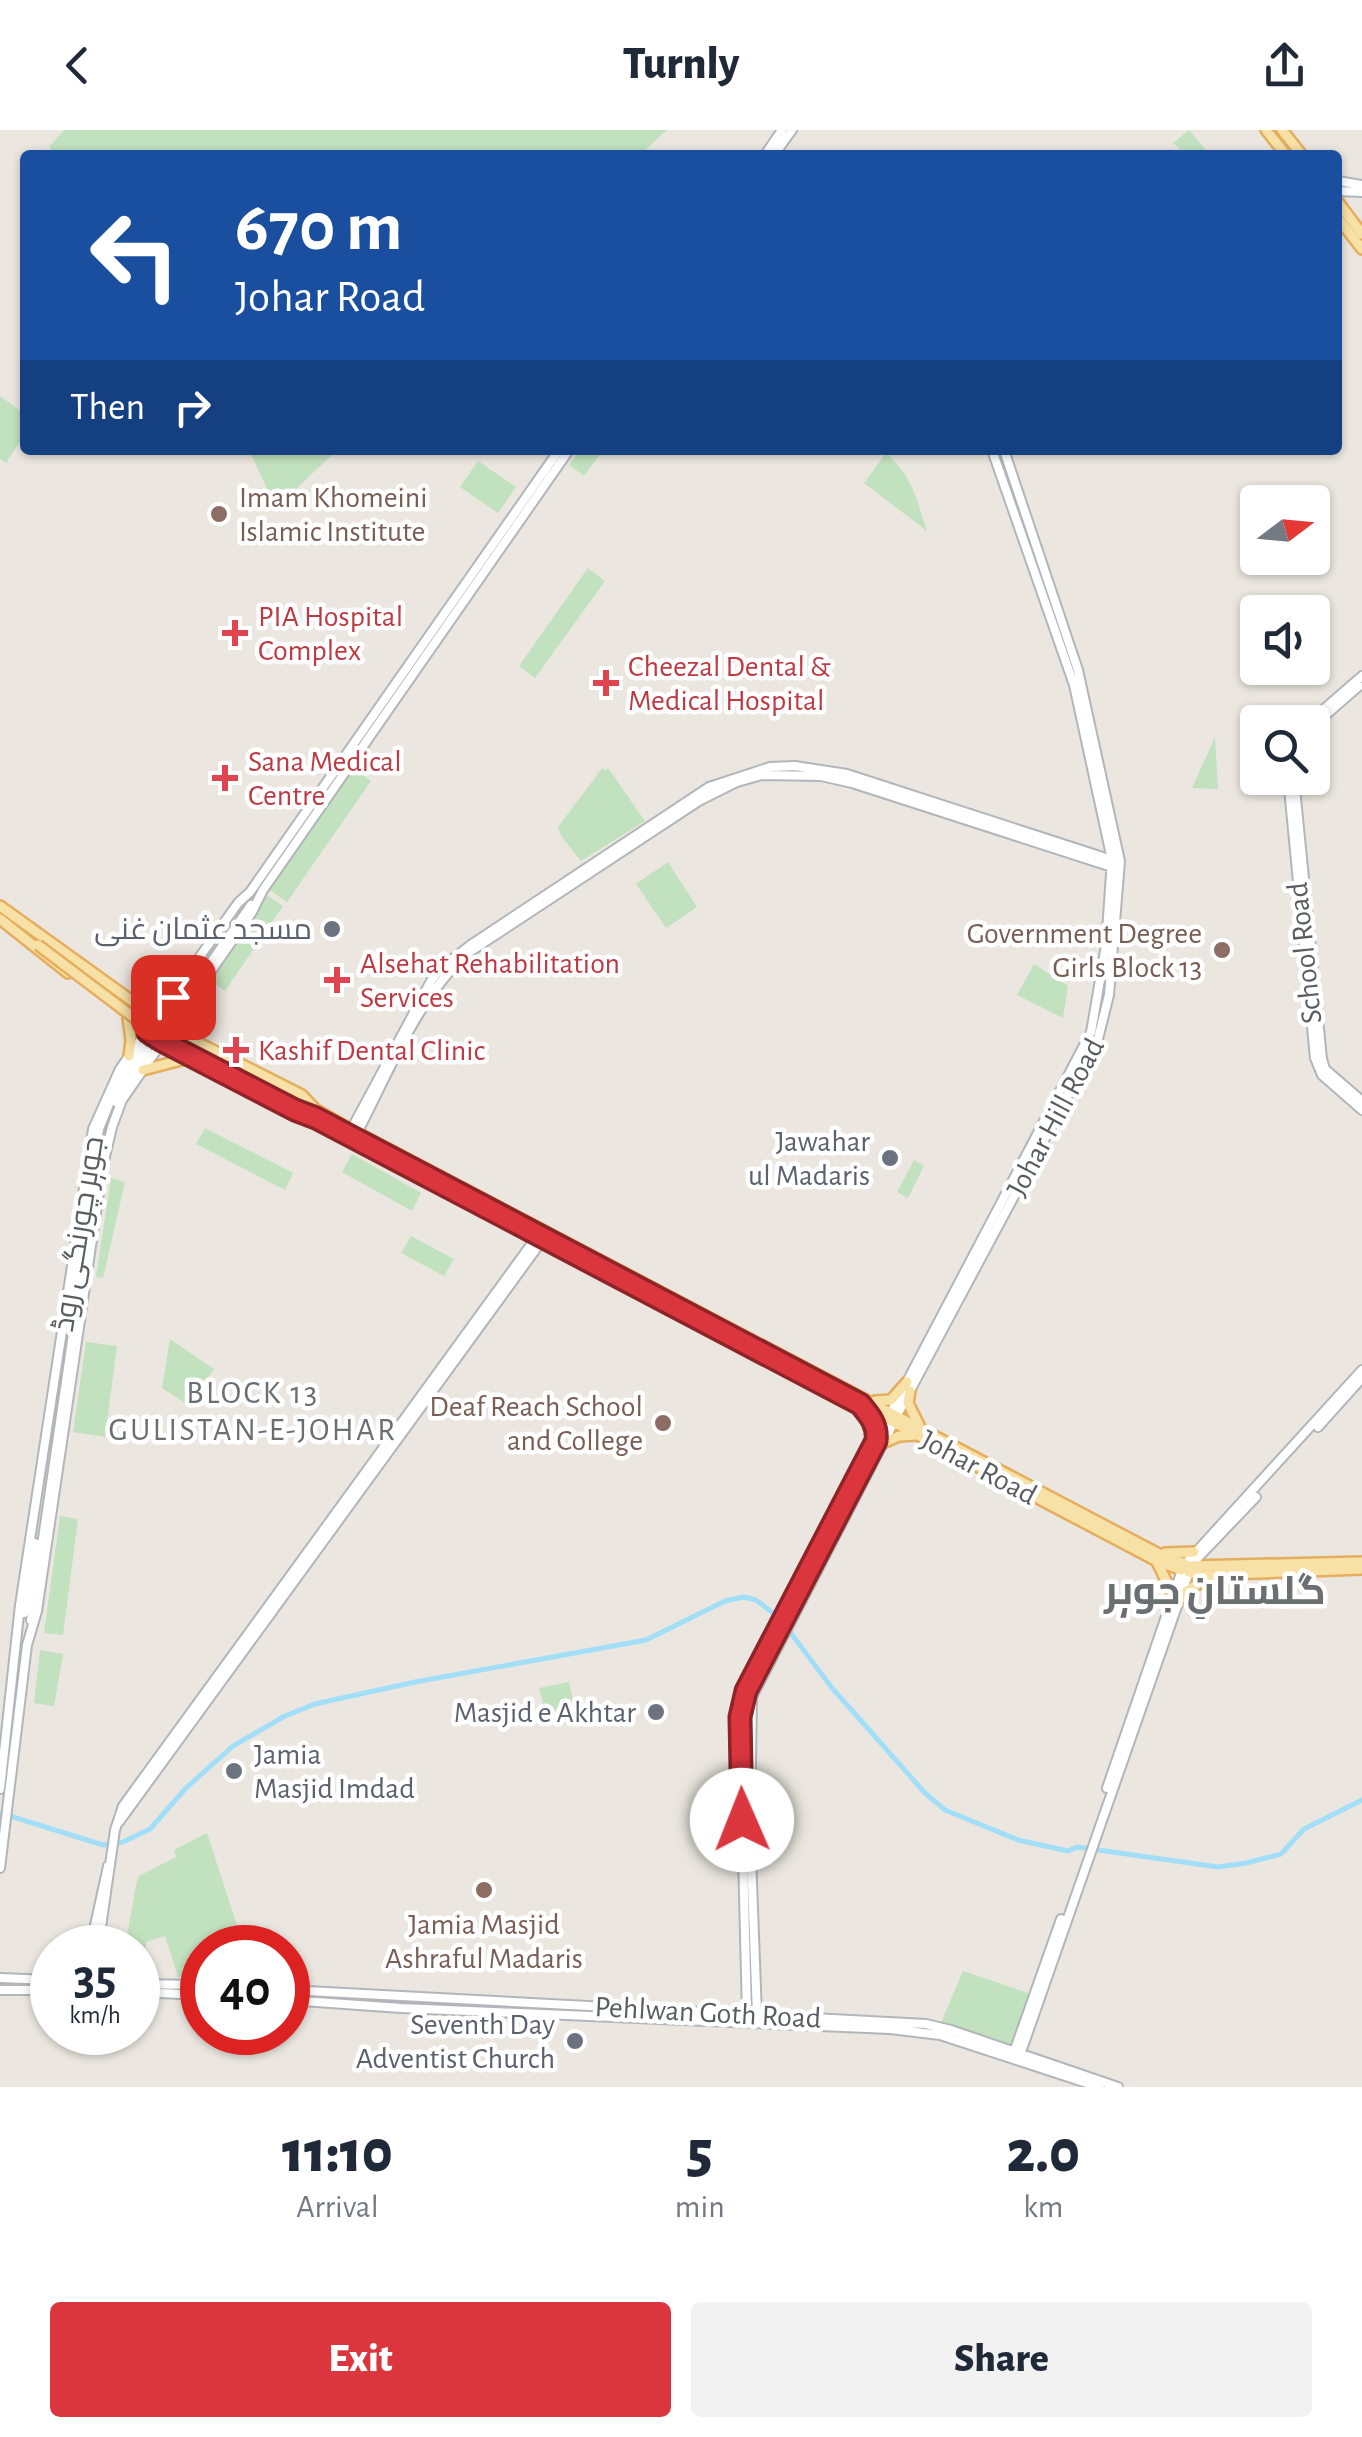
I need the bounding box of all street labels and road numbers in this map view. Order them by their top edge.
street label: School Road [1283,881,1327,1025]
street label: Johar Hill Road [1002,1033,1110,1202]
street label: جوہر چورنگی روڈ [49,1134,112,1334]
street label: Johar Road [915,1425,1042,1511]
street label: Pehlwan Goth Road [594,1992,822,2034]

